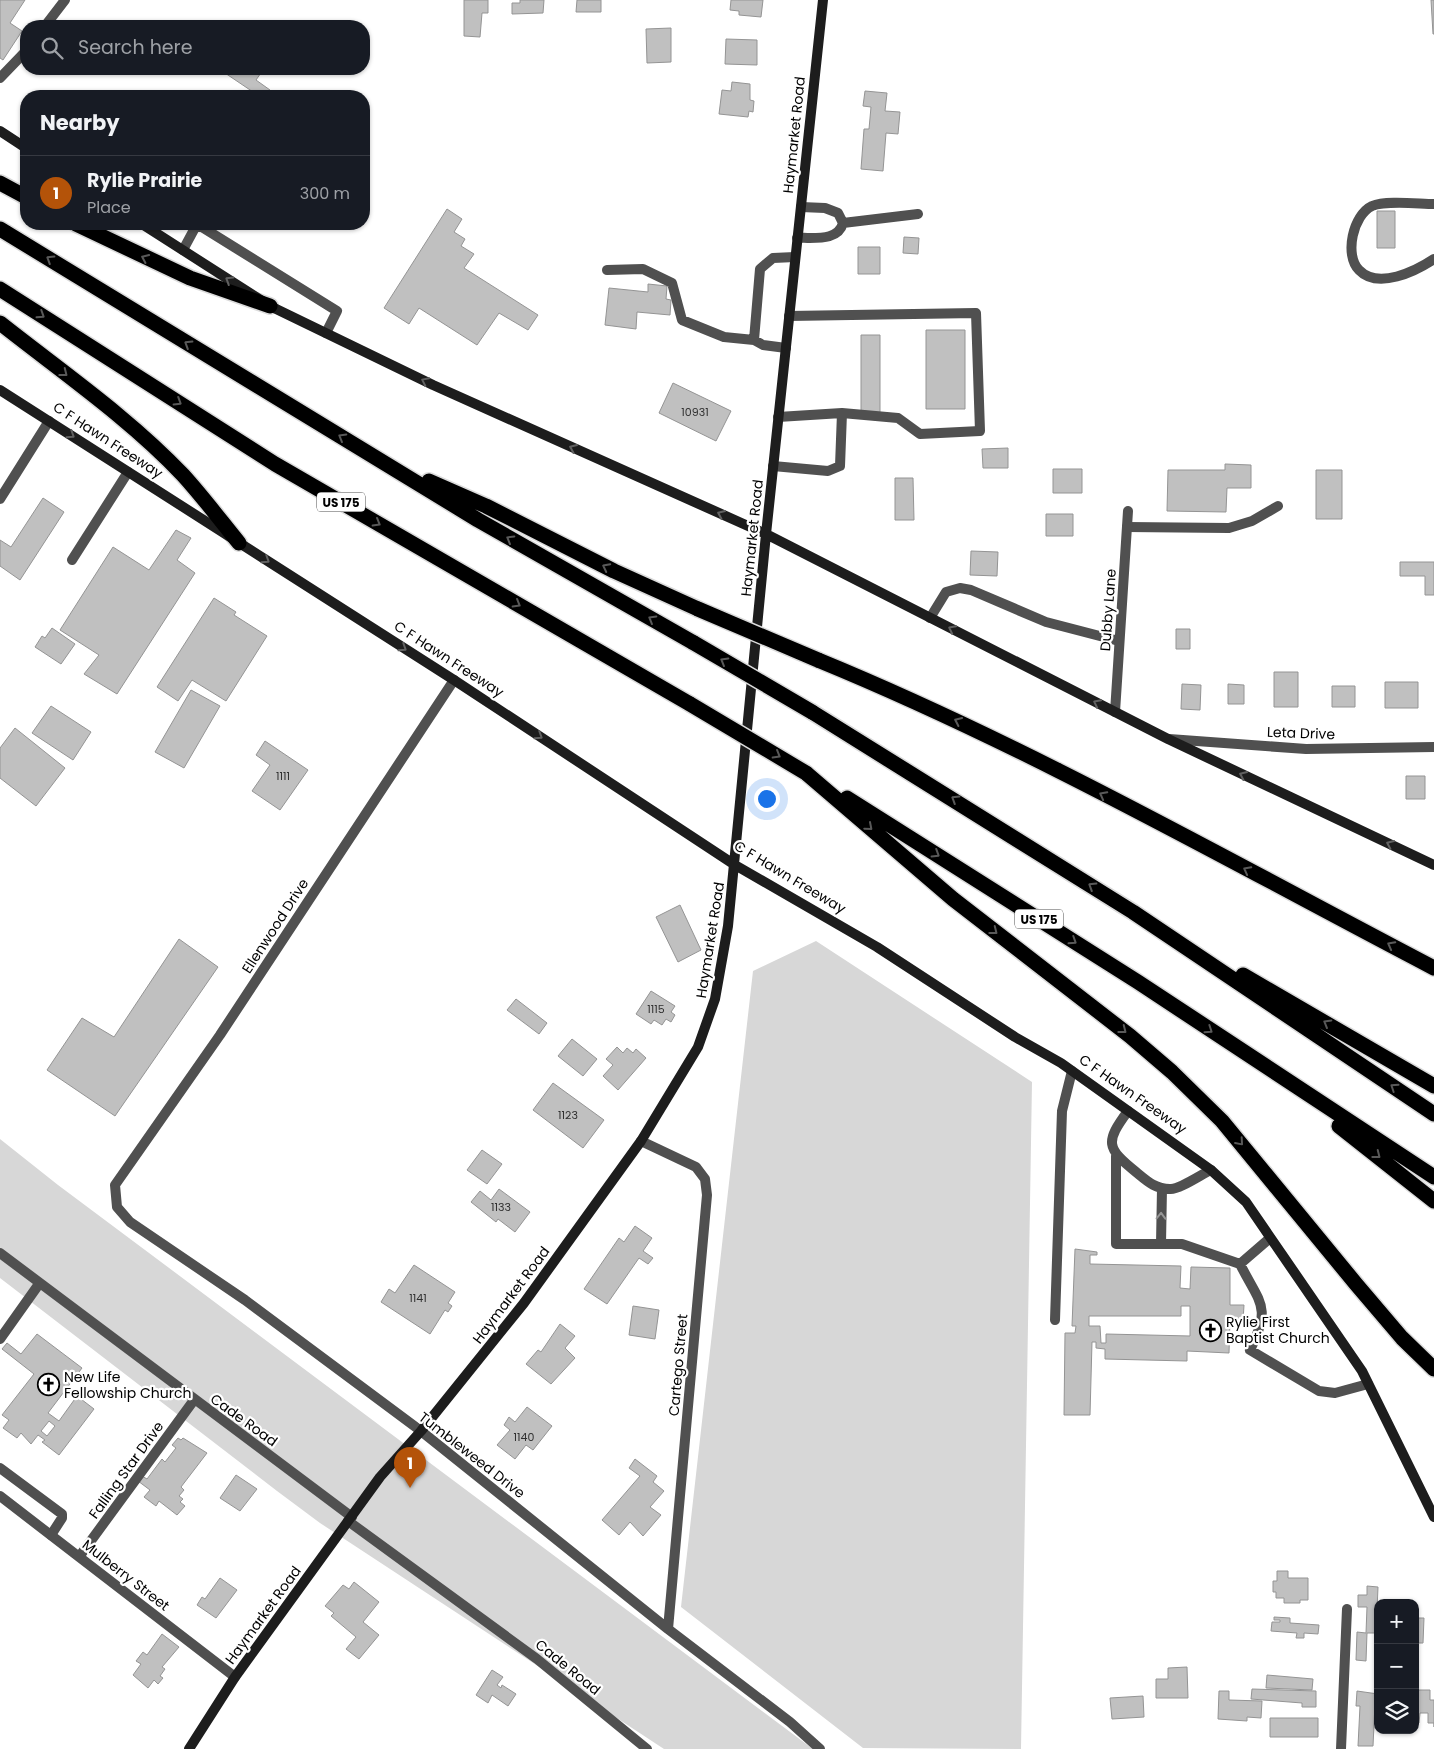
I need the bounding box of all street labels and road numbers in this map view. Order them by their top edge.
street label: Haymarket Road [778,76,810,194]
street label: C F Hawn Freeway [49,397,167,483]
street label: Haymarket Road [736,479,768,597]
road number: US 175 [317,492,365,512]
street label: Dubby Lane [1095,568,1121,652]
street label: C F Hawn Freeway [390,616,508,702]
street label: Leta Drive [1267,722,1336,744]
street label: C F Hawn Freeway [730,836,850,918]
street label: Ellenwood Drive [237,874,313,977]
street label: Haymarket Road [691,881,729,999]
road number: US 175 [1015,910,1063,929]
street label: C F Hawn Freeway [1075,1049,1191,1139]
street label: Haymarket Road [468,1242,554,1348]
street label: Cartego Street [664,1313,692,1417]
street label: Cade Road [206,1389,282,1451]
street label: Tumbleweed Drive [415,1407,530,1503]
street label: Falling Star Drive [84,1417,168,1523]
street label: Mulberry Street [78,1535,174,1615]
street label: Haymarket Road [220,1562,306,1668]
street label: Cade Road [531,1635,605,1699]

